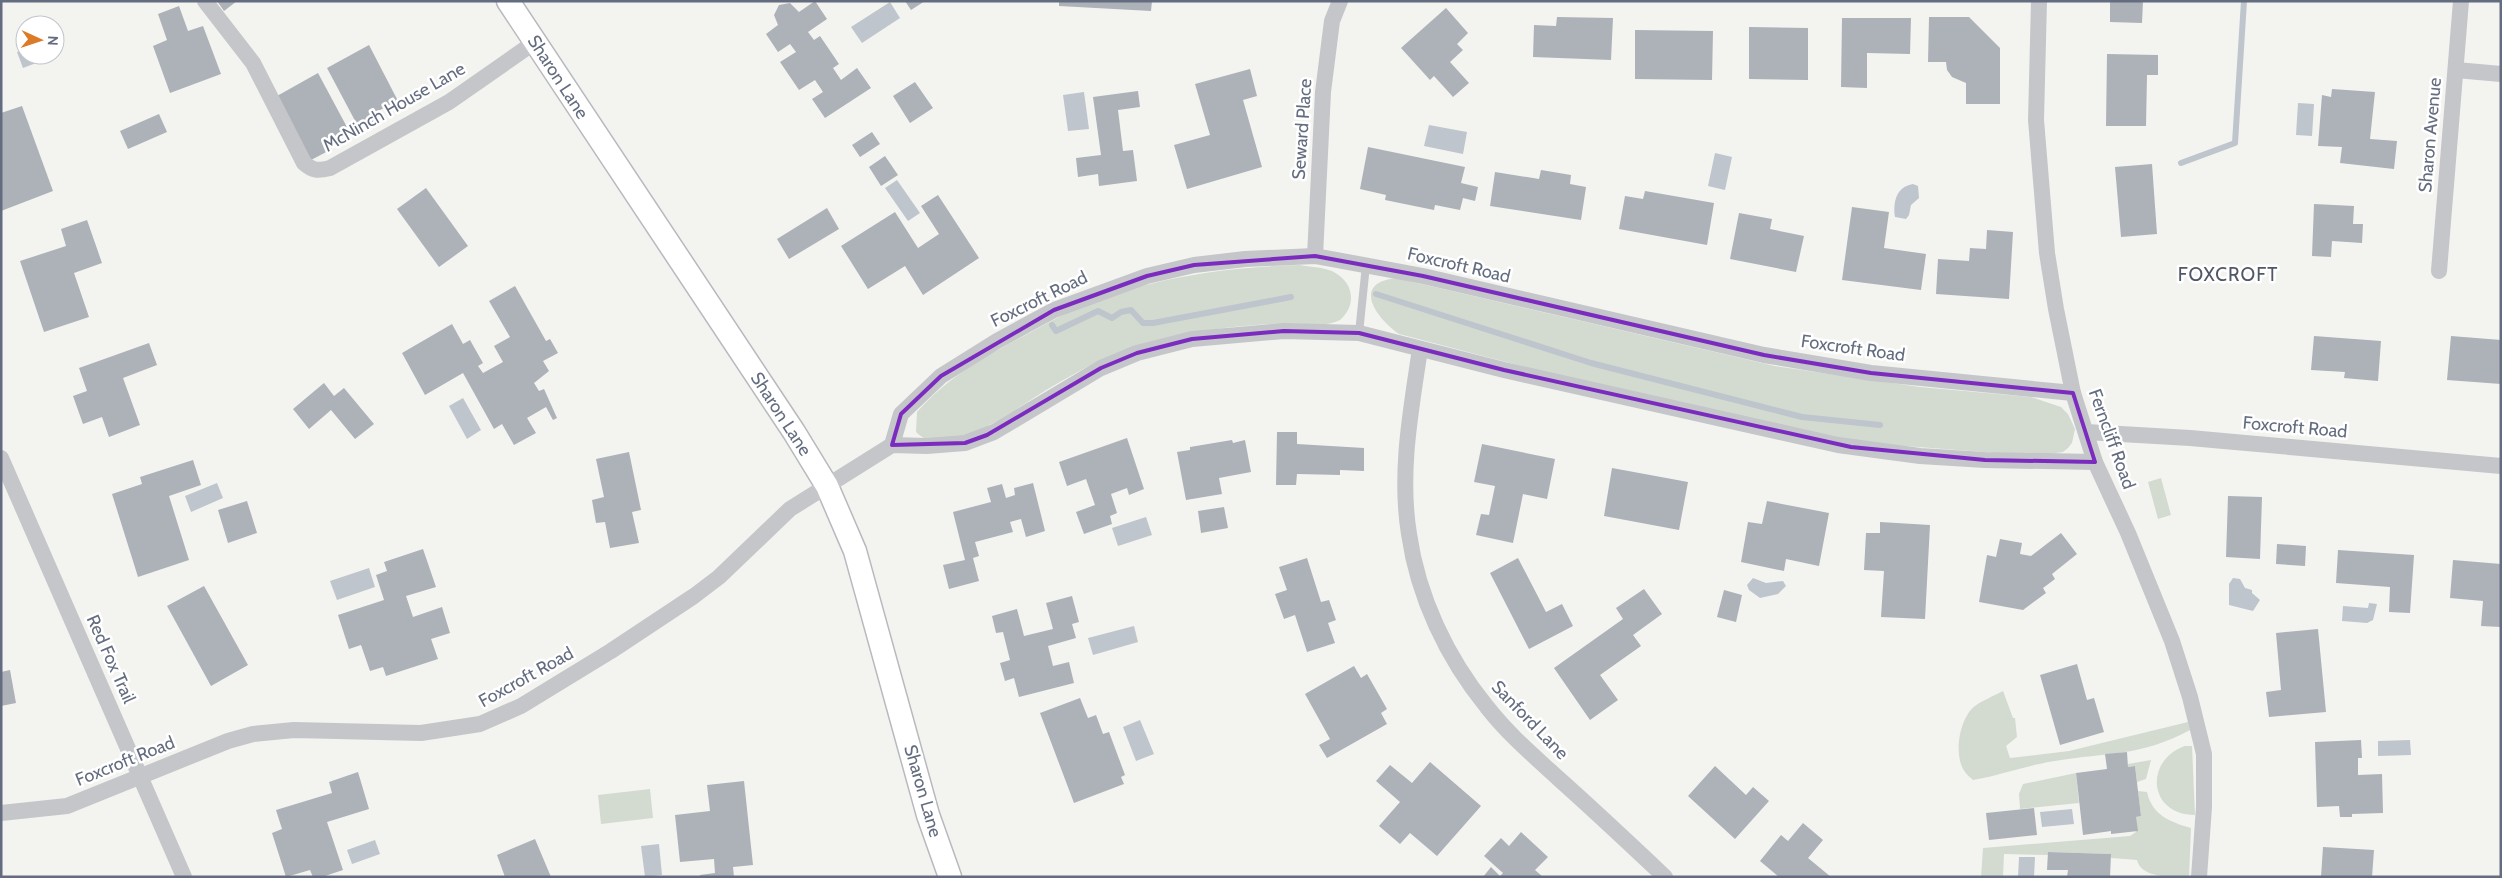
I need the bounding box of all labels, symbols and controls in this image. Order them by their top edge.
north arrow [15,15,65,65]
street label: Sharon Lane [523,31,593,123]
text: N [44,35,62,46]
street label: McNinch House Lane [319,57,469,157]
street label: Sharon Avenue [2414,77,2446,193]
street label: Seward Place [1287,78,1317,180]
street label: Foxcroft Road [1405,242,1513,288]
district label: FOXCROFT [2178,263,2278,286]
street label: Foxcroft Road [987,266,1091,332]
street label: Foxcroft Road [1800,330,1906,366]
street label: Sharon Lane [746,368,816,460]
street label: Ferncliff Road [2084,386,2140,492]
street label: Foxcroft Road [2242,411,2348,443]
street label: Red Fox Trail [82,611,141,707]
street label: Foxcroft Road [475,642,577,712]
street label: Sanford Lane [1487,676,1573,764]
street label: Foxcroft Road [72,731,178,791]
street label: Sharon Lane [899,742,947,840]

